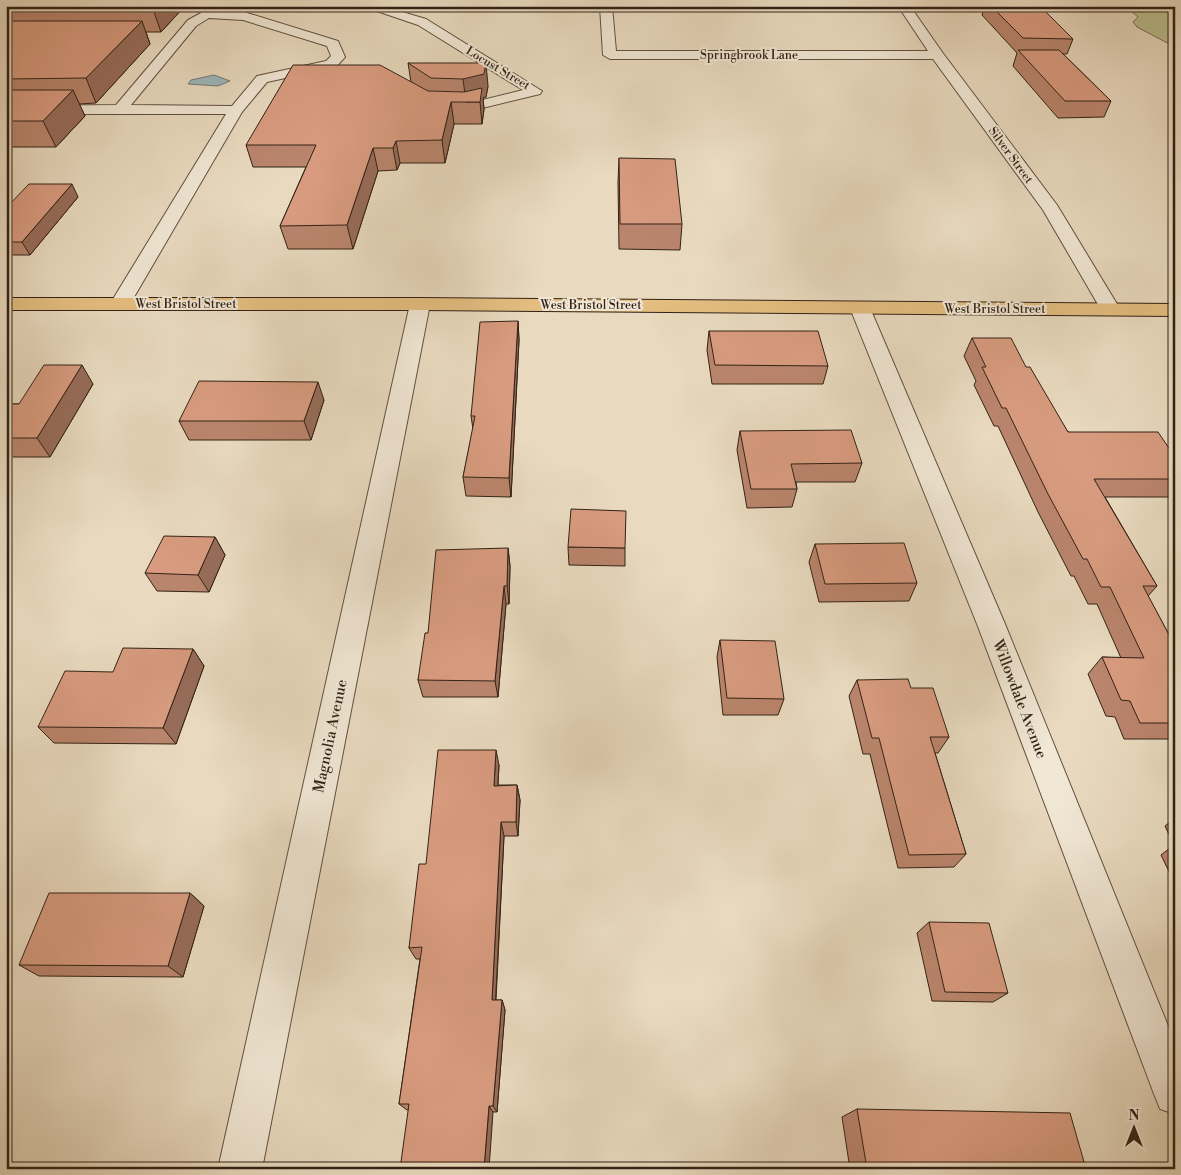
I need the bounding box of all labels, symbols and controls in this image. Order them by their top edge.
street label: Locust Street [463,43,533,94]
street label: Springbrook Lane [700,48,798,63]
street label: Silver Street [985,124,1037,187]
street label: West Bristol Street [135,297,237,312]
street label: West Bristol Street [540,298,642,313]
street label: West Bristol Street [944,302,1046,317]
street label: Willowdale Avenue [988,636,1051,761]
street label: Magnolia Avenue [309,678,352,795]
north arrow [1108,1102,1158,1152]
text: N [1128,1107,1140,1125]

